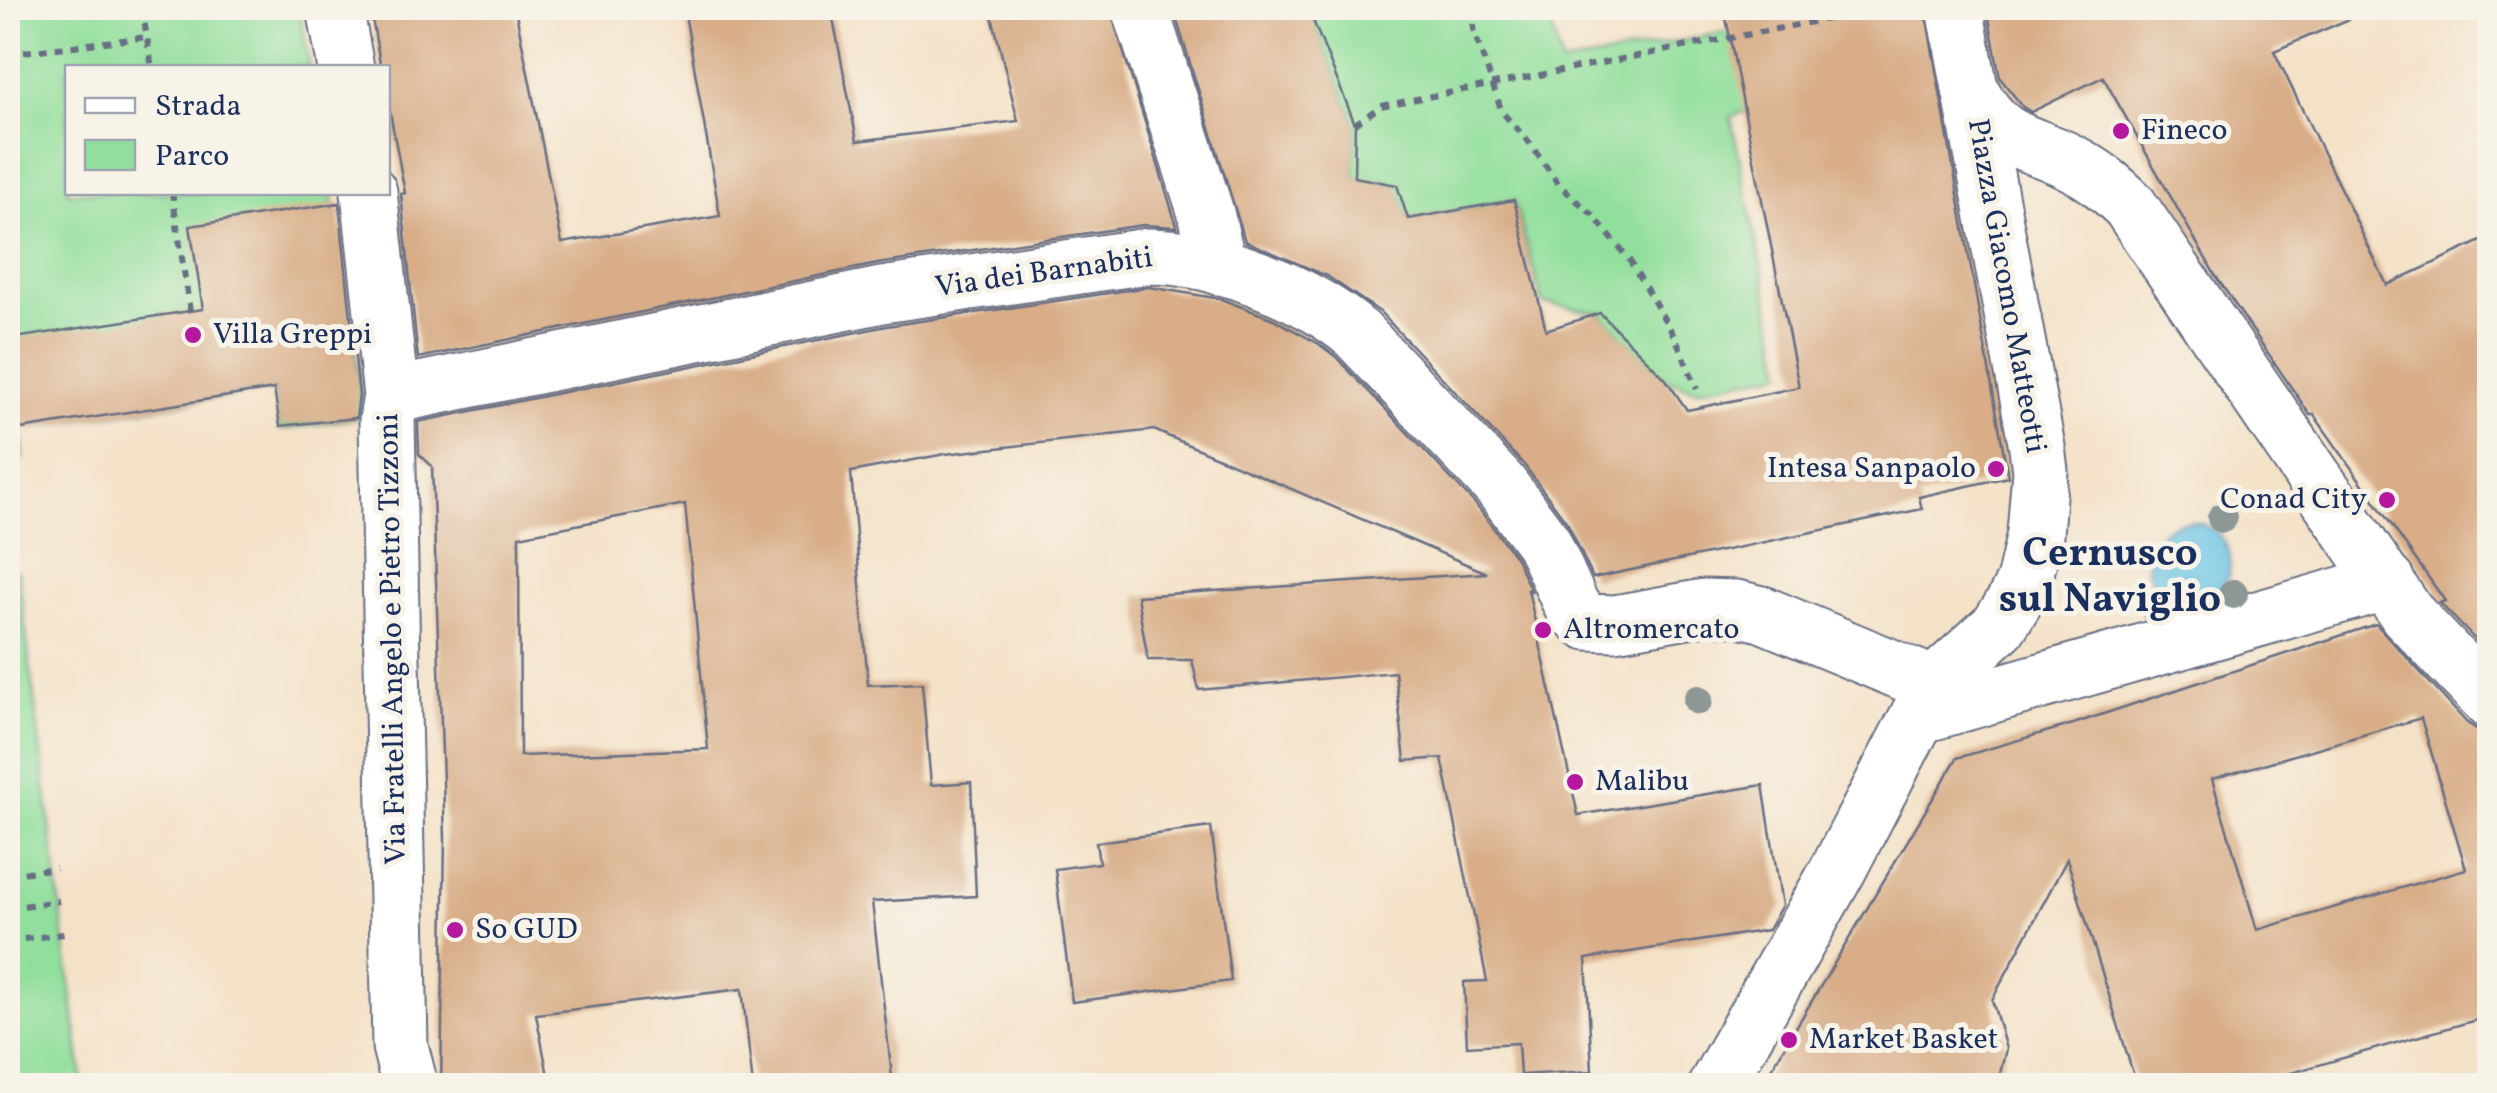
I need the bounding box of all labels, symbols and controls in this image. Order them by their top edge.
legend [65,65,390,195]
text: Strada [155,86,241,128]
place label: Fineco [2141,110,2227,152]
street label: Piazza Giacomo Matteotti [1956,115,2056,457]
marker: Fineco [2110,120,2132,142]
text: Parco [155,136,229,178]
street label: Via dei Barnabiti [933,237,1155,309]
place label: Villa Greppi [213,314,372,356]
marker: Villa Greppi [182,324,204,346]
street label: Via Fratelli Angelo e Pietro Tizzoni [368,413,418,865]
place label: Intesa Sanpaolo [1767,448,1976,490]
marker: Intesa Sanpaolo [1985,458,2007,480]
place label: Conad City [2220,479,2367,521]
marker: Conad City [2376,489,2398,511]
district label: Cernusco sul Naviglio [1999,527,2221,629]
place label: Altromercato [1563,609,1740,651]
marker: Altromercato [1532,619,1554,641]
place label: Malibu [1595,761,1689,803]
marker: Malibu [1564,771,1586,793]
place label: So GUD [475,909,578,951]
marker: So GUD [444,919,466,941]
place label: Market Basket [1809,1019,1998,1061]
marker: Market Basket [1778,1029,1800,1051]

